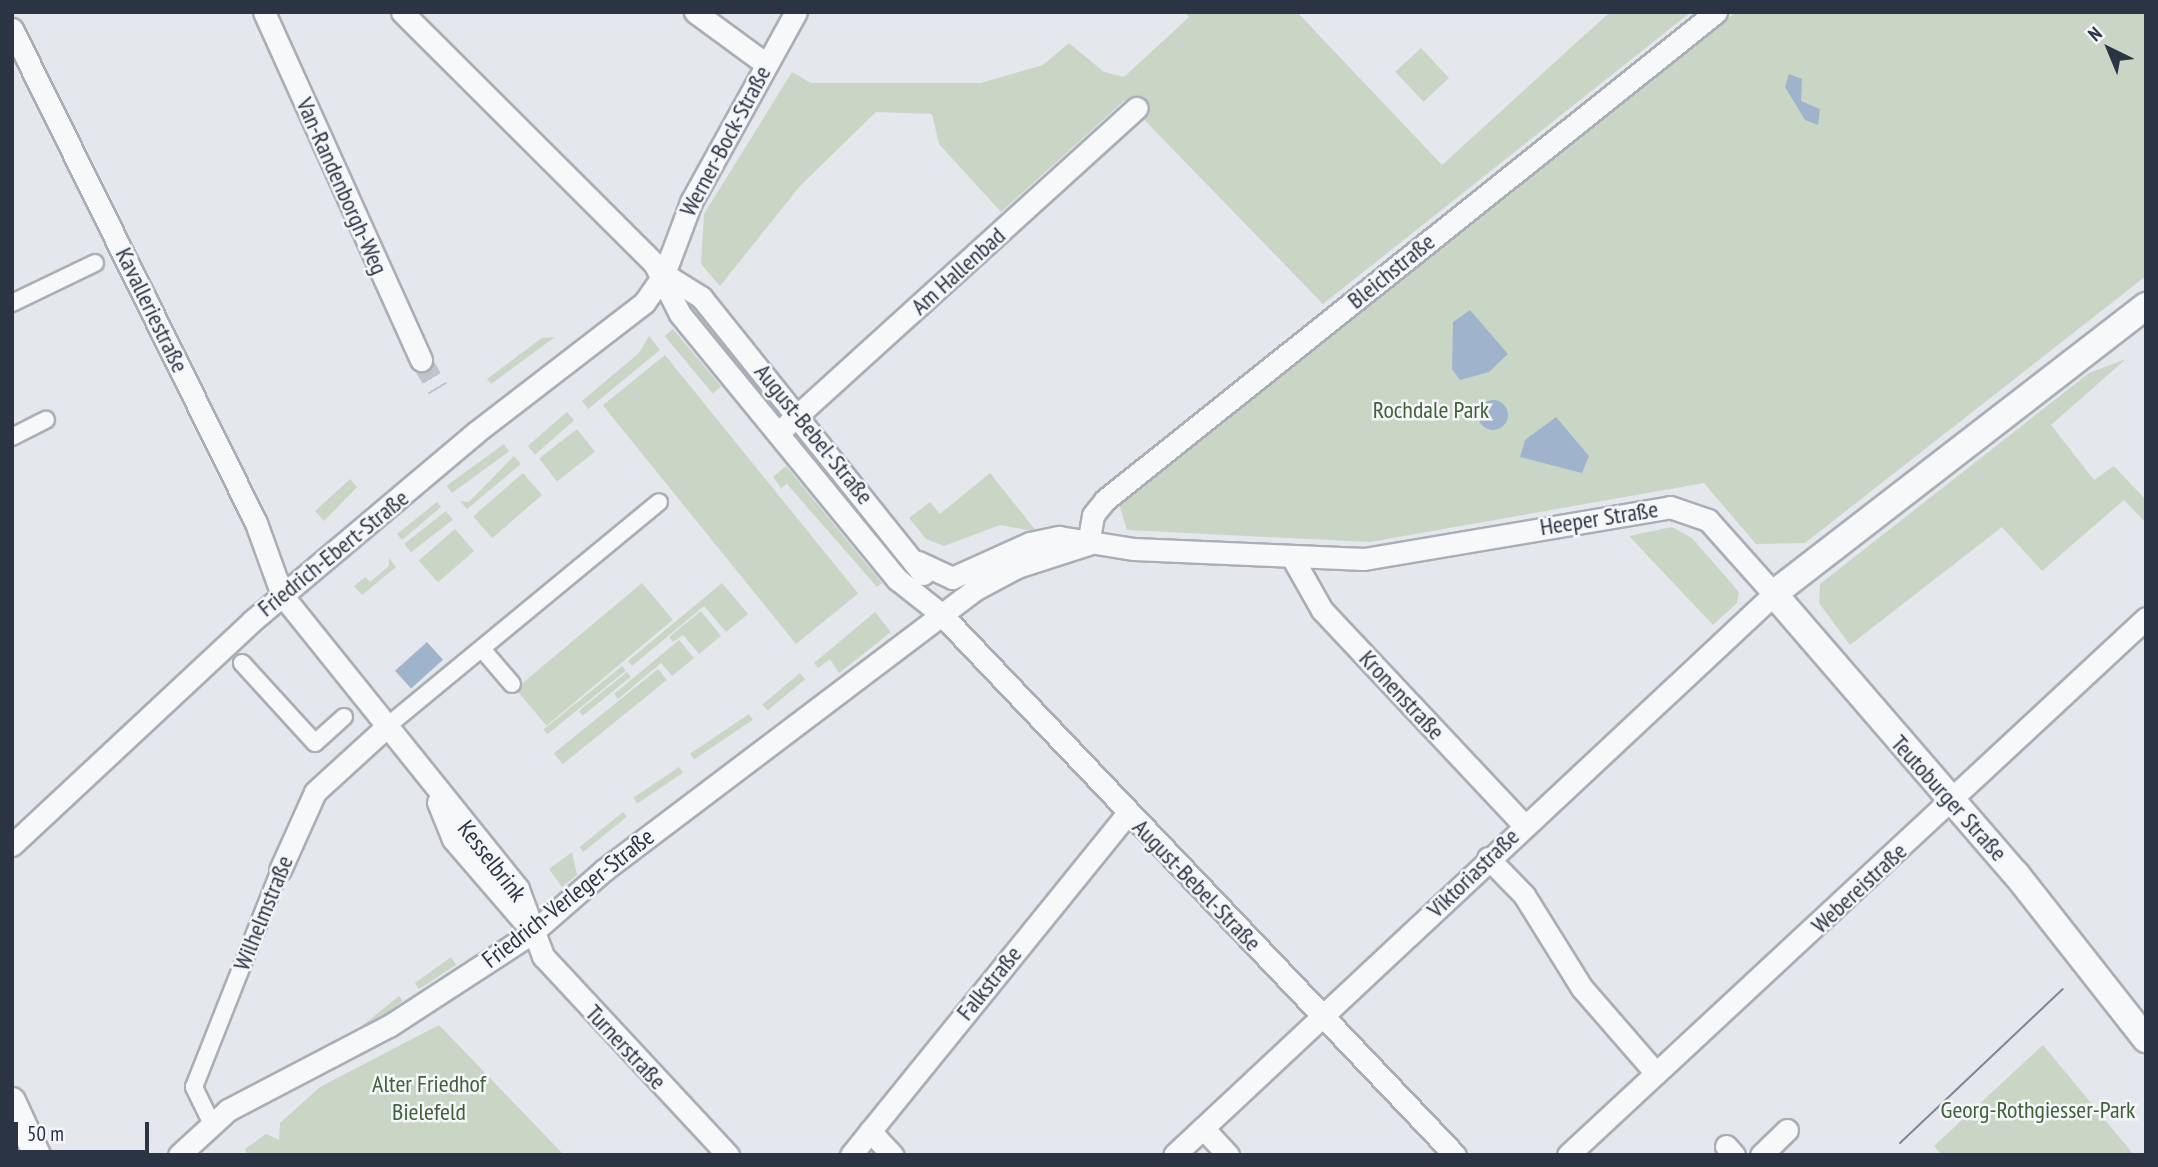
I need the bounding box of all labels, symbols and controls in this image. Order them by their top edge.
north arrow [2074,14,2144,84]
text: N [2083,21,2107,46]
street label: Werner-Bock-Straße [673,61,777,221]
street label: Van-Randenborgh-Weg [290,93,394,279]
street label: Am Hallenbad [905,221,1011,321]
street label: Bleichstraße [1342,227,1440,315]
street label: Kavalleriestraße [109,243,195,377]
street label: August-Bebel-Straße [749,358,879,510]
park label: Rochdale Park [1373,396,1489,424]
street label: Friedrich-Ebert-Straße [252,483,414,623]
street label: Heeper Straße [1538,494,1660,542]
street label: Kronenstraße [1353,644,1451,746]
street label: Teutoburger Straße [1885,729,2013,867]
street label: August-Bebel-Straße [1127,813,1267,957]
street label: Kesselbrink [452,815,532,907]
street label: Friedrich-Verleger-Straße [476,822,660,974]
street label: Viktoriastraße [1421,822,1525,924]
street label: Webereistraße [1805,837,1913,939]
street label: Wilhelmstraße [227,851,299,975]
street label: Falkstraße [950,940,1028,1026]
street label: Turnerstraße [580,999,672,1095]
park label: Alter Friedhof Bielefeld [372,1070,486,1126]
park label: Georg-Rothgiesser-Park [1941,1096,2135,1124]
scale bar [18,1108,152,1152]
text: 50 m [27,1120,64,1147]

